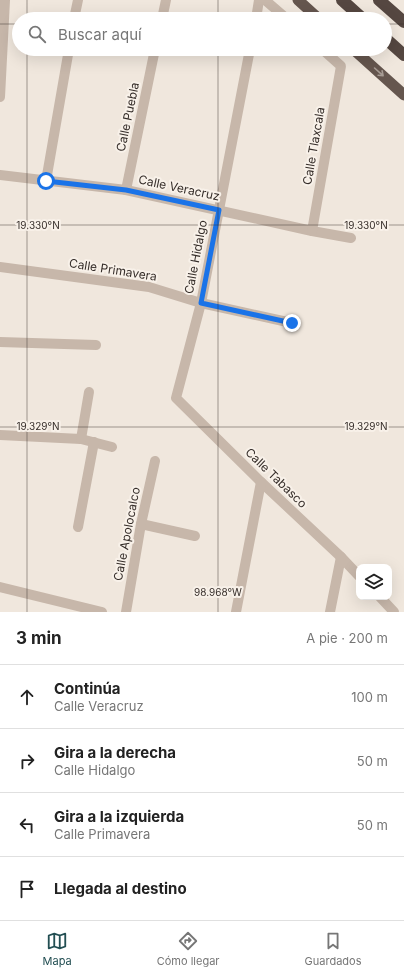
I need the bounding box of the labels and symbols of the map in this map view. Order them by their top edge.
one-way arrow [373,67,383,76]
street label: Calle Puebla [113,81,142,153]
street label: Calle Tlaxcala [299,106,328,186]
route start [37,172,55,190]
street label: Calle Veracruz [137,172,221,203]
text: 19.330°N [16,219,60,231]
street label: Calle Hidalgo [181,219,210,295]
text: 19.330°N [344,219,388,231]
street label: Calle Primavera [68,255,158,284]
route end [283,314,301,332]
text: 19.329°N [16,420,60,432]
text: 19.329°N [344,420,388,432]
street label: Calle Tabasco [242,444,310,511]
street label: Calle Apolocalco [110,486,143,582]
text: 98.968°W [194,586,242,598]

